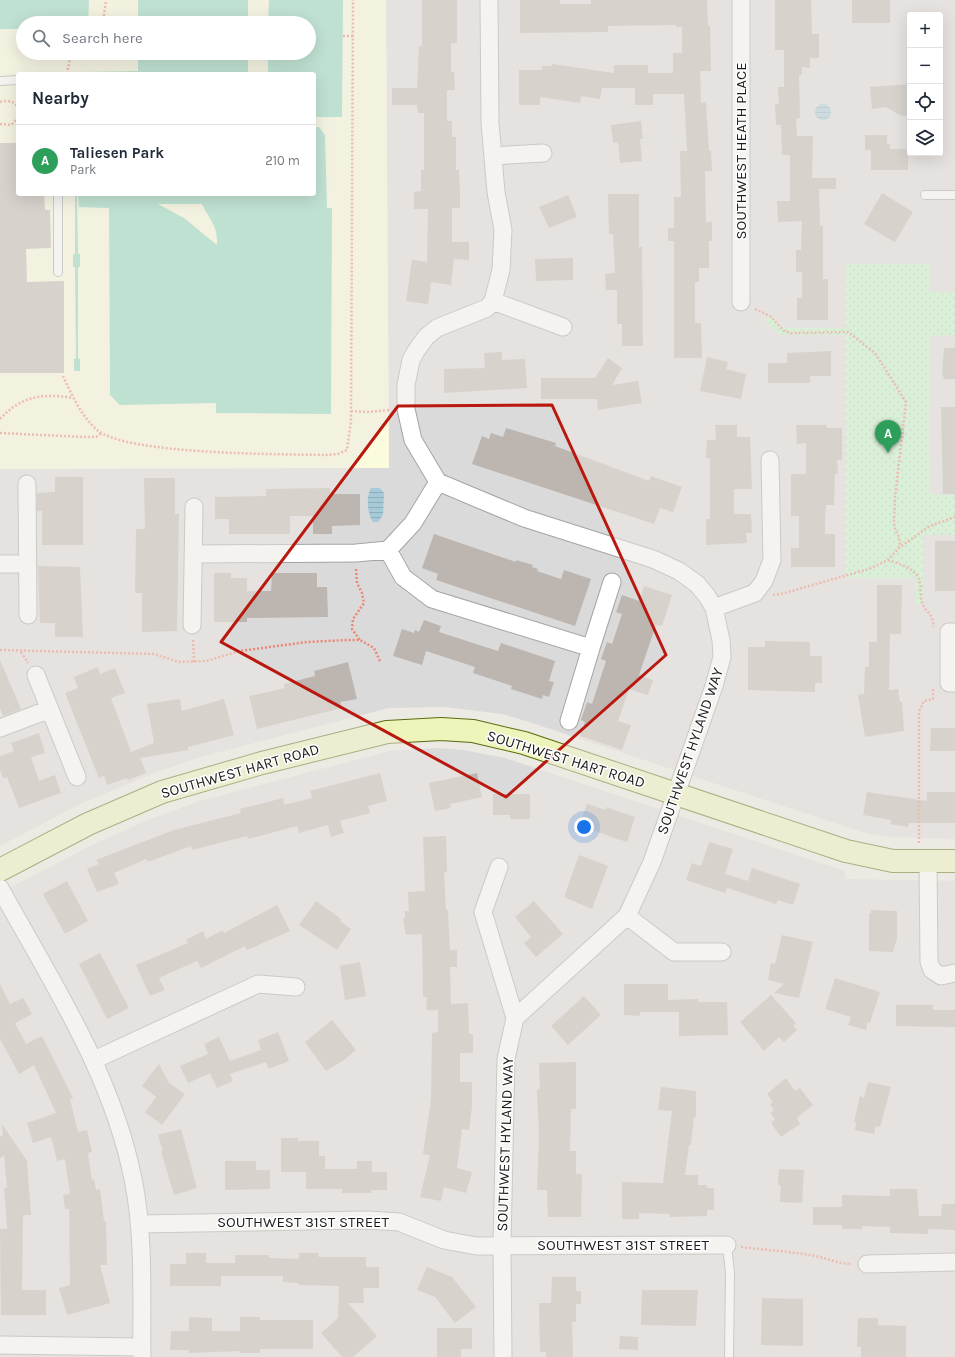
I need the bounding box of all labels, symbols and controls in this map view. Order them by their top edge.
map controls [907,12,943,156]
button: + [907,12,943,48]
search box [16,16,316,60]
icon: search [30,27,52,49]
text: Search here [62,29,143,47]
button: − [907,48,943,84]
street label: SOUTHWEST HEATH PLACE [732,62,750,240]
button: locate [907,84,943,120]
text: Nearby [32,88,89,108]
button: layers [907,120,943,156]
text: Taliesen Park [70,144,164,162]
text: A [41,153,49,168]
text: 210 m [265,153,300,168]
text: Park [70,162,96,177]
pin: A [875,420,901,453]
street label: SOUTHWEST HYLAND WAY [653,665,727,837]
street label: SOUTHWEST HART ROAD [485,726,647,792]
street label: SOUTHWEST HART ROAD [159,740,321,802]
your location [574,817,594,837]
street label: SOUTHWEST HYLAND WAY [493,1055,517,1232]
street label: SOUTHWEST 31ST STREET [217,1213,390,1231]
street label: SOUTHWEST 31ST STREET [537,1236,710,1254]

